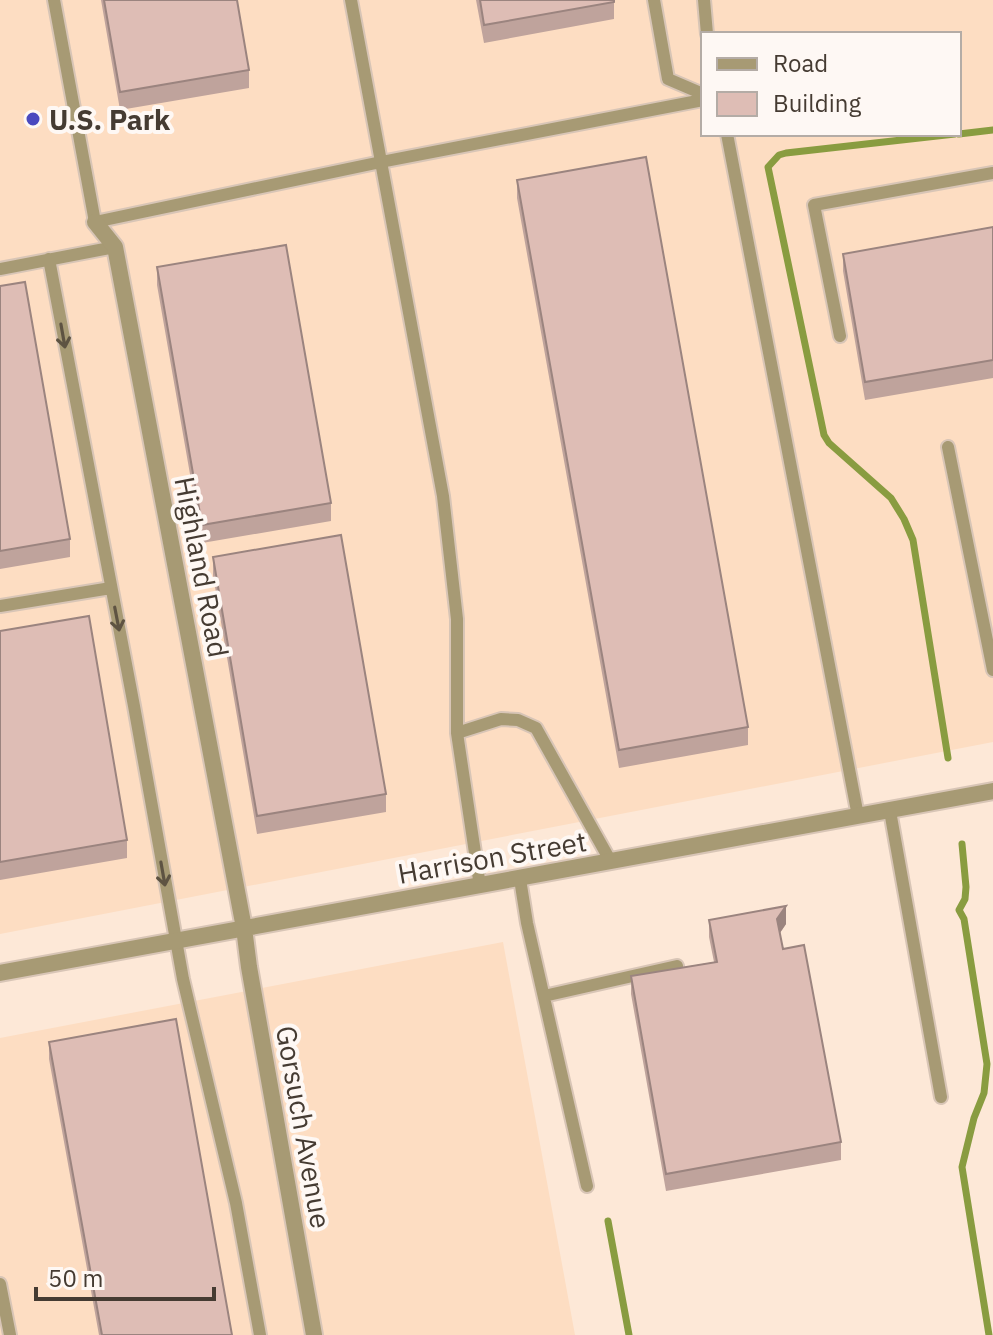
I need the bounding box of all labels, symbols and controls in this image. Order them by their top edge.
legend [701,32,961,136]
text: Road [773,47,828,79]
text: Building [773,87,861,119]
place label: U.S. Park [49,101,171,138]
marker: U.S. Park [24,110,42,128]
one-way arrow [56,323,71,348]
street label: Highland Road [166,474,238,660]
one-way arrow [111,605,126,631]
street label: Harrison Street [395,822,589,892]
one-way arrow [157,861,172,887]
street label: Gorsuch Avenue [268,1023,340,1231]
scale bar [36,1251,214,1301]
text: 50 m [48,1262,103,1294]

